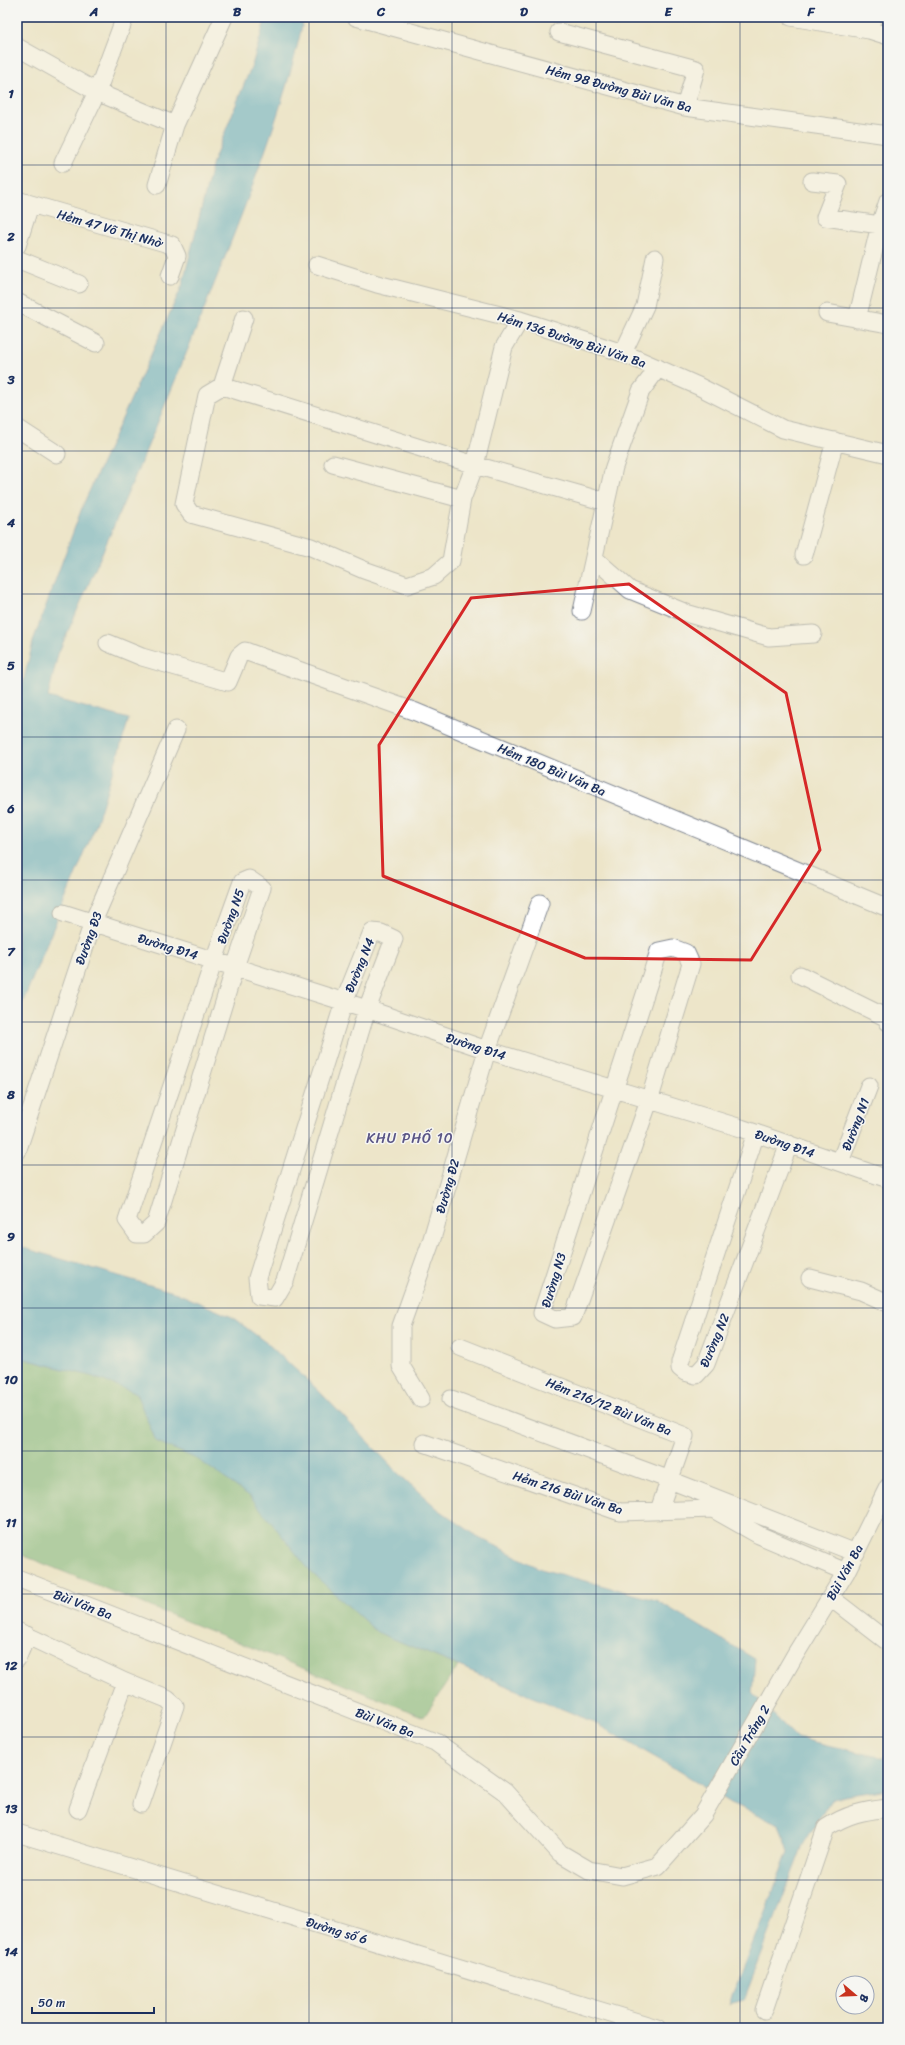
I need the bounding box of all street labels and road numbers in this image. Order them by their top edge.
street label: Hẻm 98 Đường Bùi Văn Ba [543,58,695,119]
street label: Hẻm 47 Võ Thị Nhờ [54,202,167,255]
street label: Hẻm 136 Đường Bùi Văn Ba [495,305,649,374]
street label: Hẻm 180 Bùi Văn Ba [494,736,610,803]
street label: Đường N5 [210,885,251,947]
street label: Đường Đ3 [68,908,109,968]
street label: Đường Đ14 [135,926,201,967]
street label: Đường N4 [338,934,381,996]
street label: Đường Đ14 [443,1026,509,1067]
street label: Đường N1 [835,1094,876,1154]
street label: Đường Đ14 [752,1123,818,1164]
street label: Đường Đ2 [429,1156,466,1216]
street label: Đường N3 [534,1250,573,1311]
street label: Đường N2 [693,1309,736,1371]
street label: Hẻm 216/12 Bùi Văn Ba [542,1371,676,1442]
street label: Hẻm 216 Bùi Văn Ba [510,1464,626,1521]
street label: Bùi Văn Ba [819,1539,870,1605]
street label: Bùi Văn Ba [50,1583,116,1626]
street label: Cầu Trắng 2 [723,1700,776,1770]
street label: Bùi Văn Ba [352,1701,418,1744]
street label: Đường số 6 [303,1910,370,1951]

